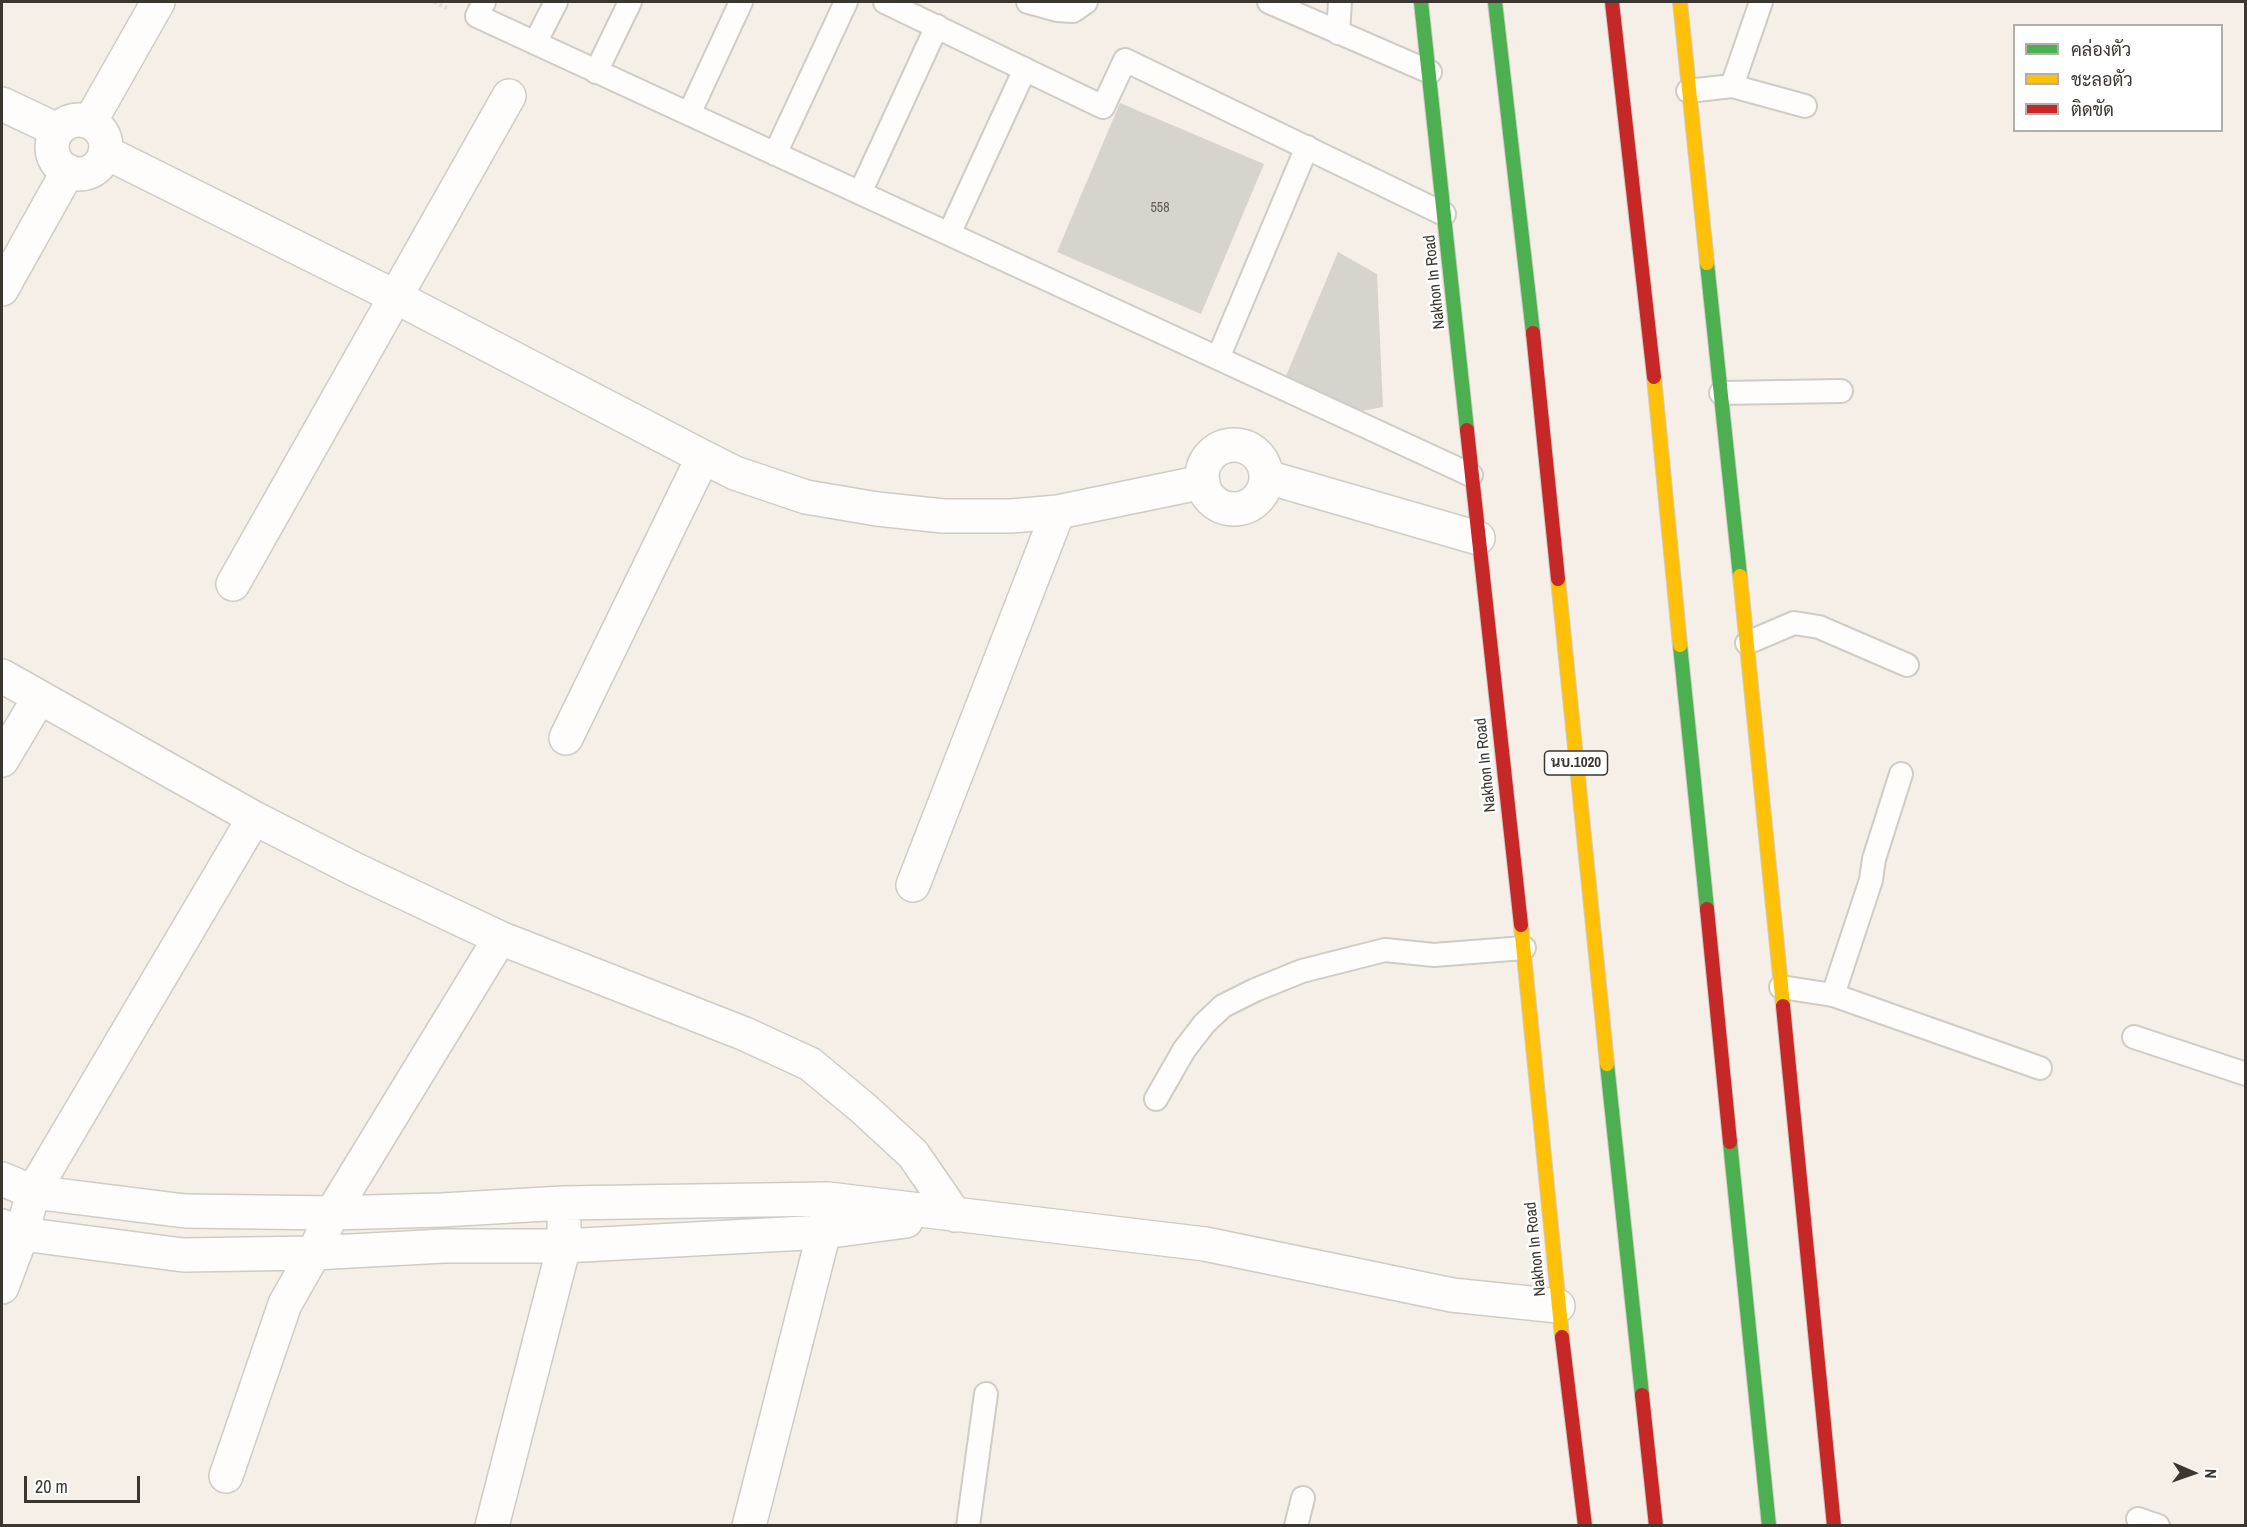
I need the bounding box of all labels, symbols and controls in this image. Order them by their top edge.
legend [2013,24,2223,132]
text: คล่องตัว [2071,37,2131,62]
text: ชะลอตัว [2071,67,2133,92]
text: ติดขัด [2071,97,2114,122]
house number: 558 [1150,200,1170,216]
street label: Nakhon In Road [1420,234,1450,330]
street label: Nakhon In Road [1471,717,1501,813]
road number: นบ.1020 [1544,751,1608,775]
street label: Nakhon In Road [1521,1201,1551,1297]
north arrow [2163,1443,2223,1503]
scale bar [27,1464,142,1502]
text: N [2200,1468,2222,1479]
text: 20 m [35,1474,68,1499]

